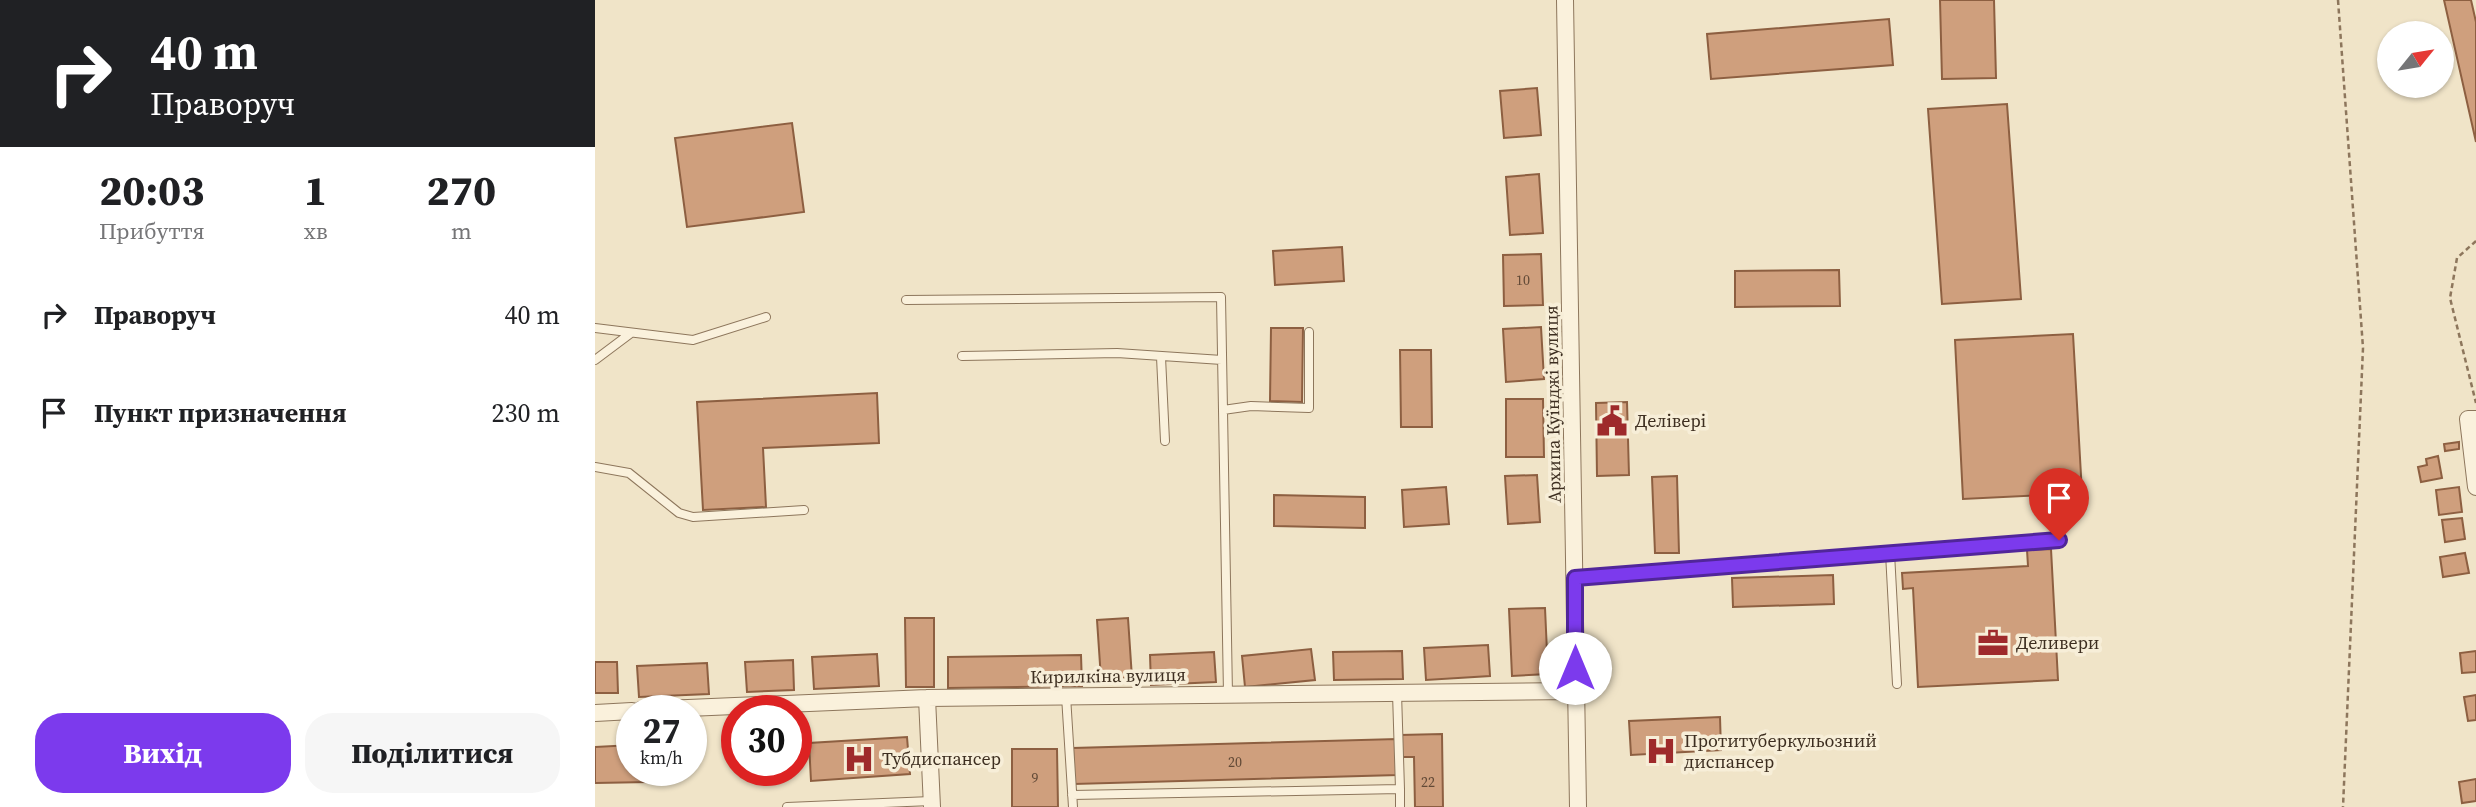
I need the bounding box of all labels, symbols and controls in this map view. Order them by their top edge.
text: 40 m [150,18,258,85]
north arrow [2377,21,2453,98]
map controls [2377,21,2454,98]
icon: right [35,28,126,119]
text: Праворуч [150,82,295,126]
text: 20:03 [99,161,204,219]
text: 1 [304,161,327,219]
text: 270 [427,161,496,219]
text: Прибуття [99,215,205,247]
text: хв [304,215,328,247]
text: m [451,215,472,247]
house number: 10 [1516,270,1530,290]
icon: right [35,296,73,334]
text: Праворуч [94,297,216,333]
text: 40 m [505,297,560,333]
street label: Архипа Куїнджі вулиця [1538,305,1567,503]
icon: arrive [35,394,73,432]
text: Пункт призначення [94,395,347,431]
text: 230 m [492,395,560,431]
public building icon: Делівері [1595,404,1629,438]
place label: Делівері [1635,408,1706,433]
pin [2029,468,2089,540]
icon: arrive [2040,479,2078,517]
office icon: Деливери [1976,626,2010,660]
place label: Деливери [2016,630,2099,655]
position arrow [1538,631,1612,705]
street label: Кирилкіна вулиця [1030,662,1186,689]
speed limit sign: 30 [721,695,812,786]
text: 27 [643,707,680,755]
button: Вихід [35,713,291,793]
button: Поділитися [305,713,560,793]
place label: Протитуберкульозний диспансер [1684,728,1877,774]
hospital icon: Протитуберкульозний диспансер [1644,734,1678,768]
hospital icon: Тубдиспансер [842,742,876,776]
text: km/h [640,745,683,770]
place label: Тубдиспансер [882,746,1001,771]
house number: 20 [1228,752,1242,772]
house number: 9 [1032,768,1039,788]
house number: 22 [1421,772,1435,792]

